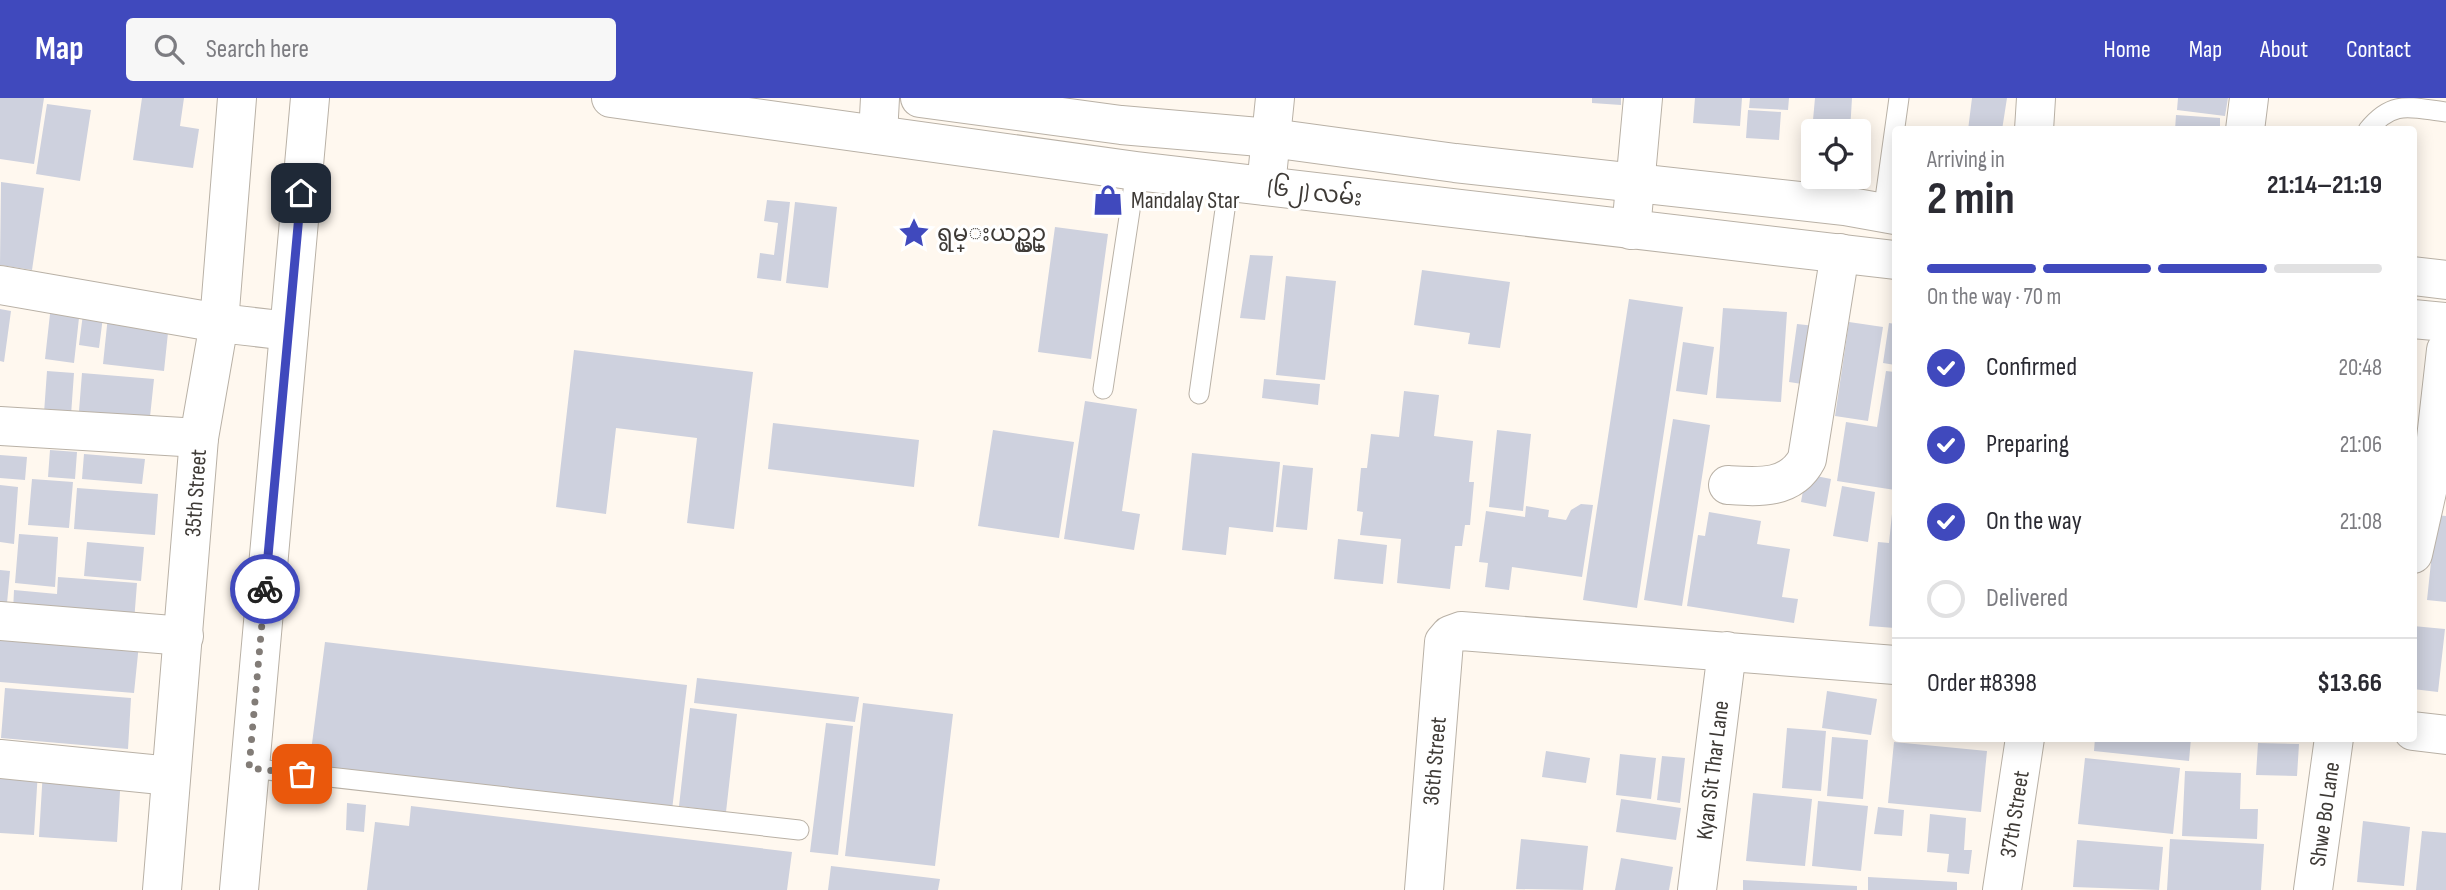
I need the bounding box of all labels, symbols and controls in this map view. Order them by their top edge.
search box [126,18,616,81]
text: Map [35,29,84,69]
icon: search [150,30,188,68]
text: Search here [206,34,309,65]
text: Home [2103,35,2151,64]
text: Map [2189,35,2222,64]
text: About [2260,35,2308,64]
text: Contact [2346,35,2411,64]
map controls [1801,119,1871,189]
button: locate [1801,119,1871,189]
text: Arriving in [1927,146,2005,174]
pin [271,163,331,223]
street label: (၆၂) လမ်း [1265,170,1364,217]
text: 21:14–21:19 [2267,170,2382,201]
text: 2 min [1927,172,2015,227]
icon: home [282,174,320,212]
shop icon: Mandalay Star [1091,183,1125,217]
place label: Mandalay Star [1131,187,1240,215]
place icon: ရွမ္းယဥ္ယဥ္ [897,216,931,250]
place label: ရွမ္းယဥ္ယဥ္ [937,220,1046,252]
text: On the way · 70 m [1927,283,2061,311]
icon: check [1927,349,1965,387]
text: Confirmed [1986,352,2077,383]
text: 20:48 [2338,354,2382,382]
icon: check [1927,426,1965,464]
text: Preparing [1986,429,2069,460]
text: 21:06 [2340,431,2382,459]
street label: 35th Street [179,448,213,538]
icon: check [1927,503,1965,541]
text: On the way [1986,506,2082,537]
text: 21:08 [2340,508,2382,536]
courier [230,554,300,624]
icon: bike [246,570,284,608]
text: Delivered [1986,583,2068,614]
text: Order #8398 [1927,668,2037,699]
text: $13.66 [2317,668,2382,699]
street label: Kyan Sit Thar Lane [1691,699,1735,841]
street label: 36th Street [1417,716,1453,807]
pin [272,744,332,804]
icon: bag [283,755,321,793]
street label: Shwe Bo Lane [2304,760,2346,868]
street label: 37th Street [1994,768,2036,860]

